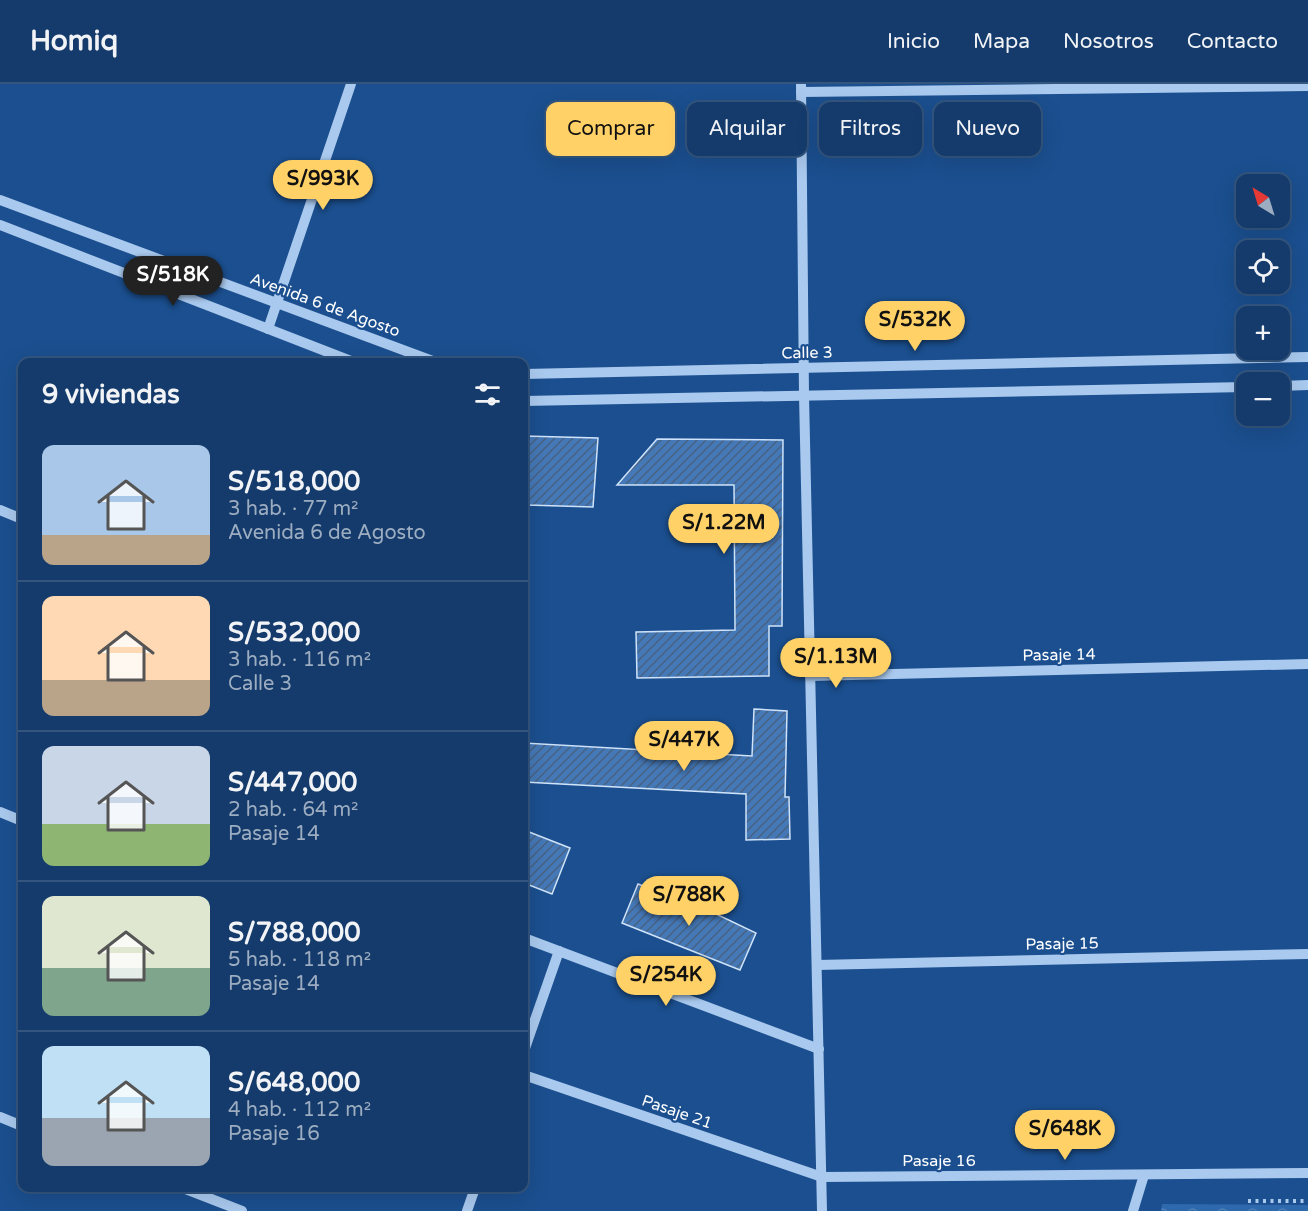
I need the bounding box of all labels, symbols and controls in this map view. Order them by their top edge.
text: Homiq [30,24,118,58]
text: Inicio [887,29,940,54]
text: Mapa [973,29,1030,54]
text: Nosotros [1063,29,1154,54]
text: Contacto [1187,29,1278,54]
chip: Comprar [546,102,675,156]
chip: Alquilar [687,102,807,156]
chip: Filtros [819,102,922,156]
chip: Nuevo [934,102,1041,156]
pin: S/993K [274,160,372,211]
text: S/993K [287,167,359,191]
north arrow [1236,174,1290,228]
map controls [1236,174,1290,426]
button: locate [1236,240,1290,294]
pin: S/518K [124,256,222,307]
text: S/518K [137,263,209,287]
street label: Avenida 6 de Agosto [247,269,403,341]
pin: S/532K [866,301,964,352]
button: + [1236,306,1290,360]
text: S/532K [879,308,951,332]
street label: Calle 3 [781,343,833,363]
button: − [1236,372,1290,426]
icon: filters [471,378,504,411]
text: 9 viviendas [42,379,180,410]
text: S/518,000 [228,466,360,497]
icon: home [90,469,162,541]
text: 3 hab. · 77 m² [228,497,358,521]
pin: S/1.22M [669,504,779,555]
text: S/1.22M [682,511,766,535]
text: Avenida 6 de Agosto [228,521,426,545]
text: S/532,000 [228,617,360,648]
icon: home [90,620,162,692]
pin: S/1.13M [781,638,891,689]
street label: Pasaje 14 [1022,644,1096,666]
text: S/1.13M [794,645,878,669]
text: 3 hab. · 116 m² [228,648,371,672]
text: Calle 3 [228,672,292,696]
pin: S/447K [635,721,733,772]
text: S/447K [648,728,720,752]
text: S/447,000 [228,767,357,798]
icon: home [90,770,162,842]
text: 2 hab. · 64 m² [228,798,358,822]
text: Pasaje 14 [228,822,320,846]
pin: S/788K [640,876,738,927]
text: S/788K [653,883,725,907]
text: S/788,000 [228,917,361,948]
icon: home [90,920,162,992]
street label: Pasaje 15 [1025,933,1099,955]
text: 5 hab. · 118 m² [228,948,371,972]
pin: S/254K [617,956,715,1007]
text: S/254K [630,963,702,987]
text: Pasaje 14 [228,972,320,996]
text: S/648,000 [228,1067,360,1098]
icon: home [90,1070,162,1142]
street label: Pasaje 21 [639,1091,715,1133]
text: 4 hab. · 112 m² [228,1098,371,1122]
pin: S/648K [1016,1110,1114,1161]
text: S/648K [1029,1117,1101,1141]
text: Pasaje 16 [228,1122,320,1146]
street label: Pasaje 16 [902,1151,976,1171]

